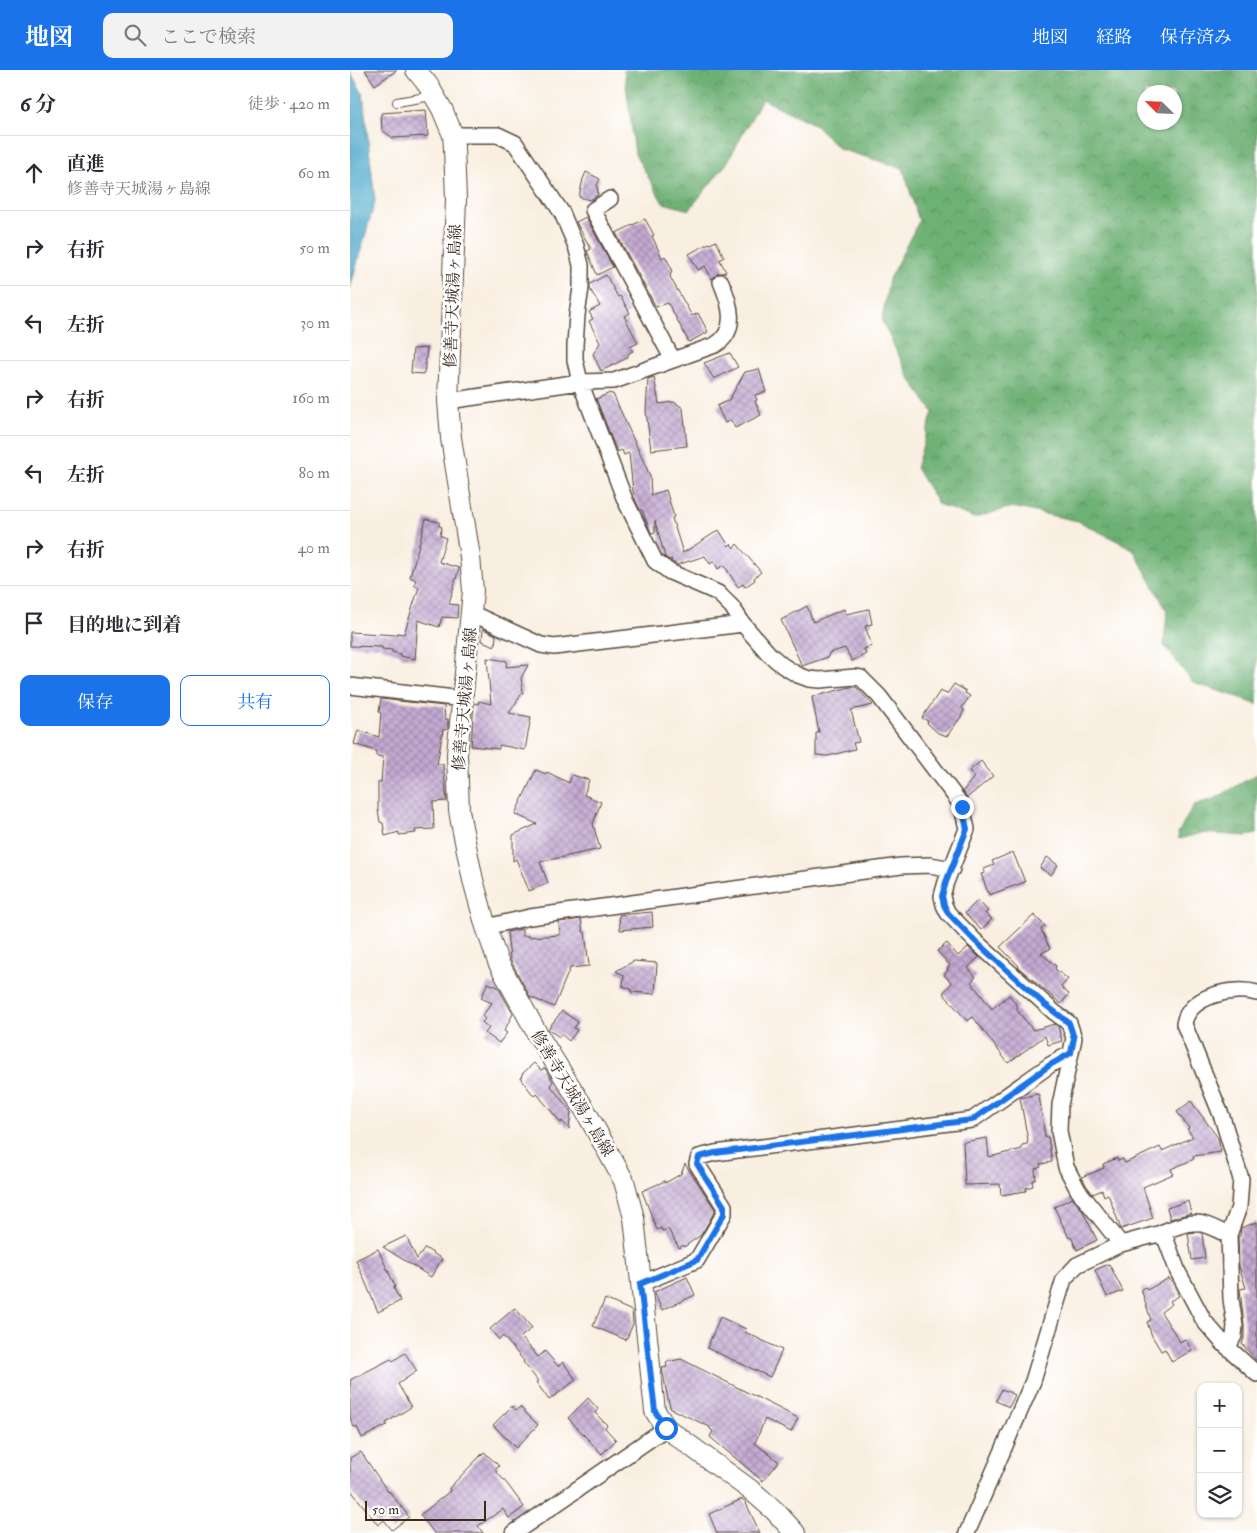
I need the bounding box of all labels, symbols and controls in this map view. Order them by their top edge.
search box [103,13,453,58]
icon: search [121,21,149,49]
text: 地図 [25,22,73,53]
text: ここで検索 [161,25,256,49]
text: 地図 [1032,26,1068,49]
text: 経路 [1096,26,1132,49]
text: 保存済み [1160,26,1232,49]
north arrow [1137,85,1182,130]
text: 6 分 [20,91,56,118]
text: 徒歩 · 420 m [247,94,330,114]
text: 直進 [67,152,105,176]
icon: ahead [20,159,48,187]
text: 60 m [298,163,330,183]
text: 修善寺天城湯ヶ島線 [67,179,211,199]
street label: 修善寺天城湯ヶ島線 [440,224,466,368]
icon: right [20,234,48,262]
text: 右折 [67,238,105,262]
text: 50 m [299,238,330,258]
icon: left [20,309,48,337]
text: 左折 [67,313,105,337]
text: 30 m [300,313,330,333]
icon: right [20,384,48,412]
text: 右折 [67,388,105,412]
text: 160 m [292,388,330,408]
icon: left [20,459,48,487]
text: 左折 [67,463,105,487]
text: 80 m [299,463,330,483]
icon: right [20,534,48,562]
text: 右折 [67,538,105,562]
text: 40 m [297,538,330,558]
icon: arrive [20,609,48,637]
text: 目的地に到着 [67,613,181,637]
street label: 修善寺天城湯ヶ島線 [449,626,481,772]
button: 保存 [20,675,170,726]
button: 共有 [180,675,330,726]
route end [951,796,974,819]
street label: 修善寺天城湯ヶ島線 [526,1027,618,1160]
map controls [1197,1383,1242,1518]
button: + [1197,1383,1242,1428]
route start [655,1417,678,1440]
button: − [1197,1428,1242,1473]
button: layers [1197,1473,1242,1518]
scale bar [365,1498,486,1521]
text: 50 m [372,1501,399,1518]

